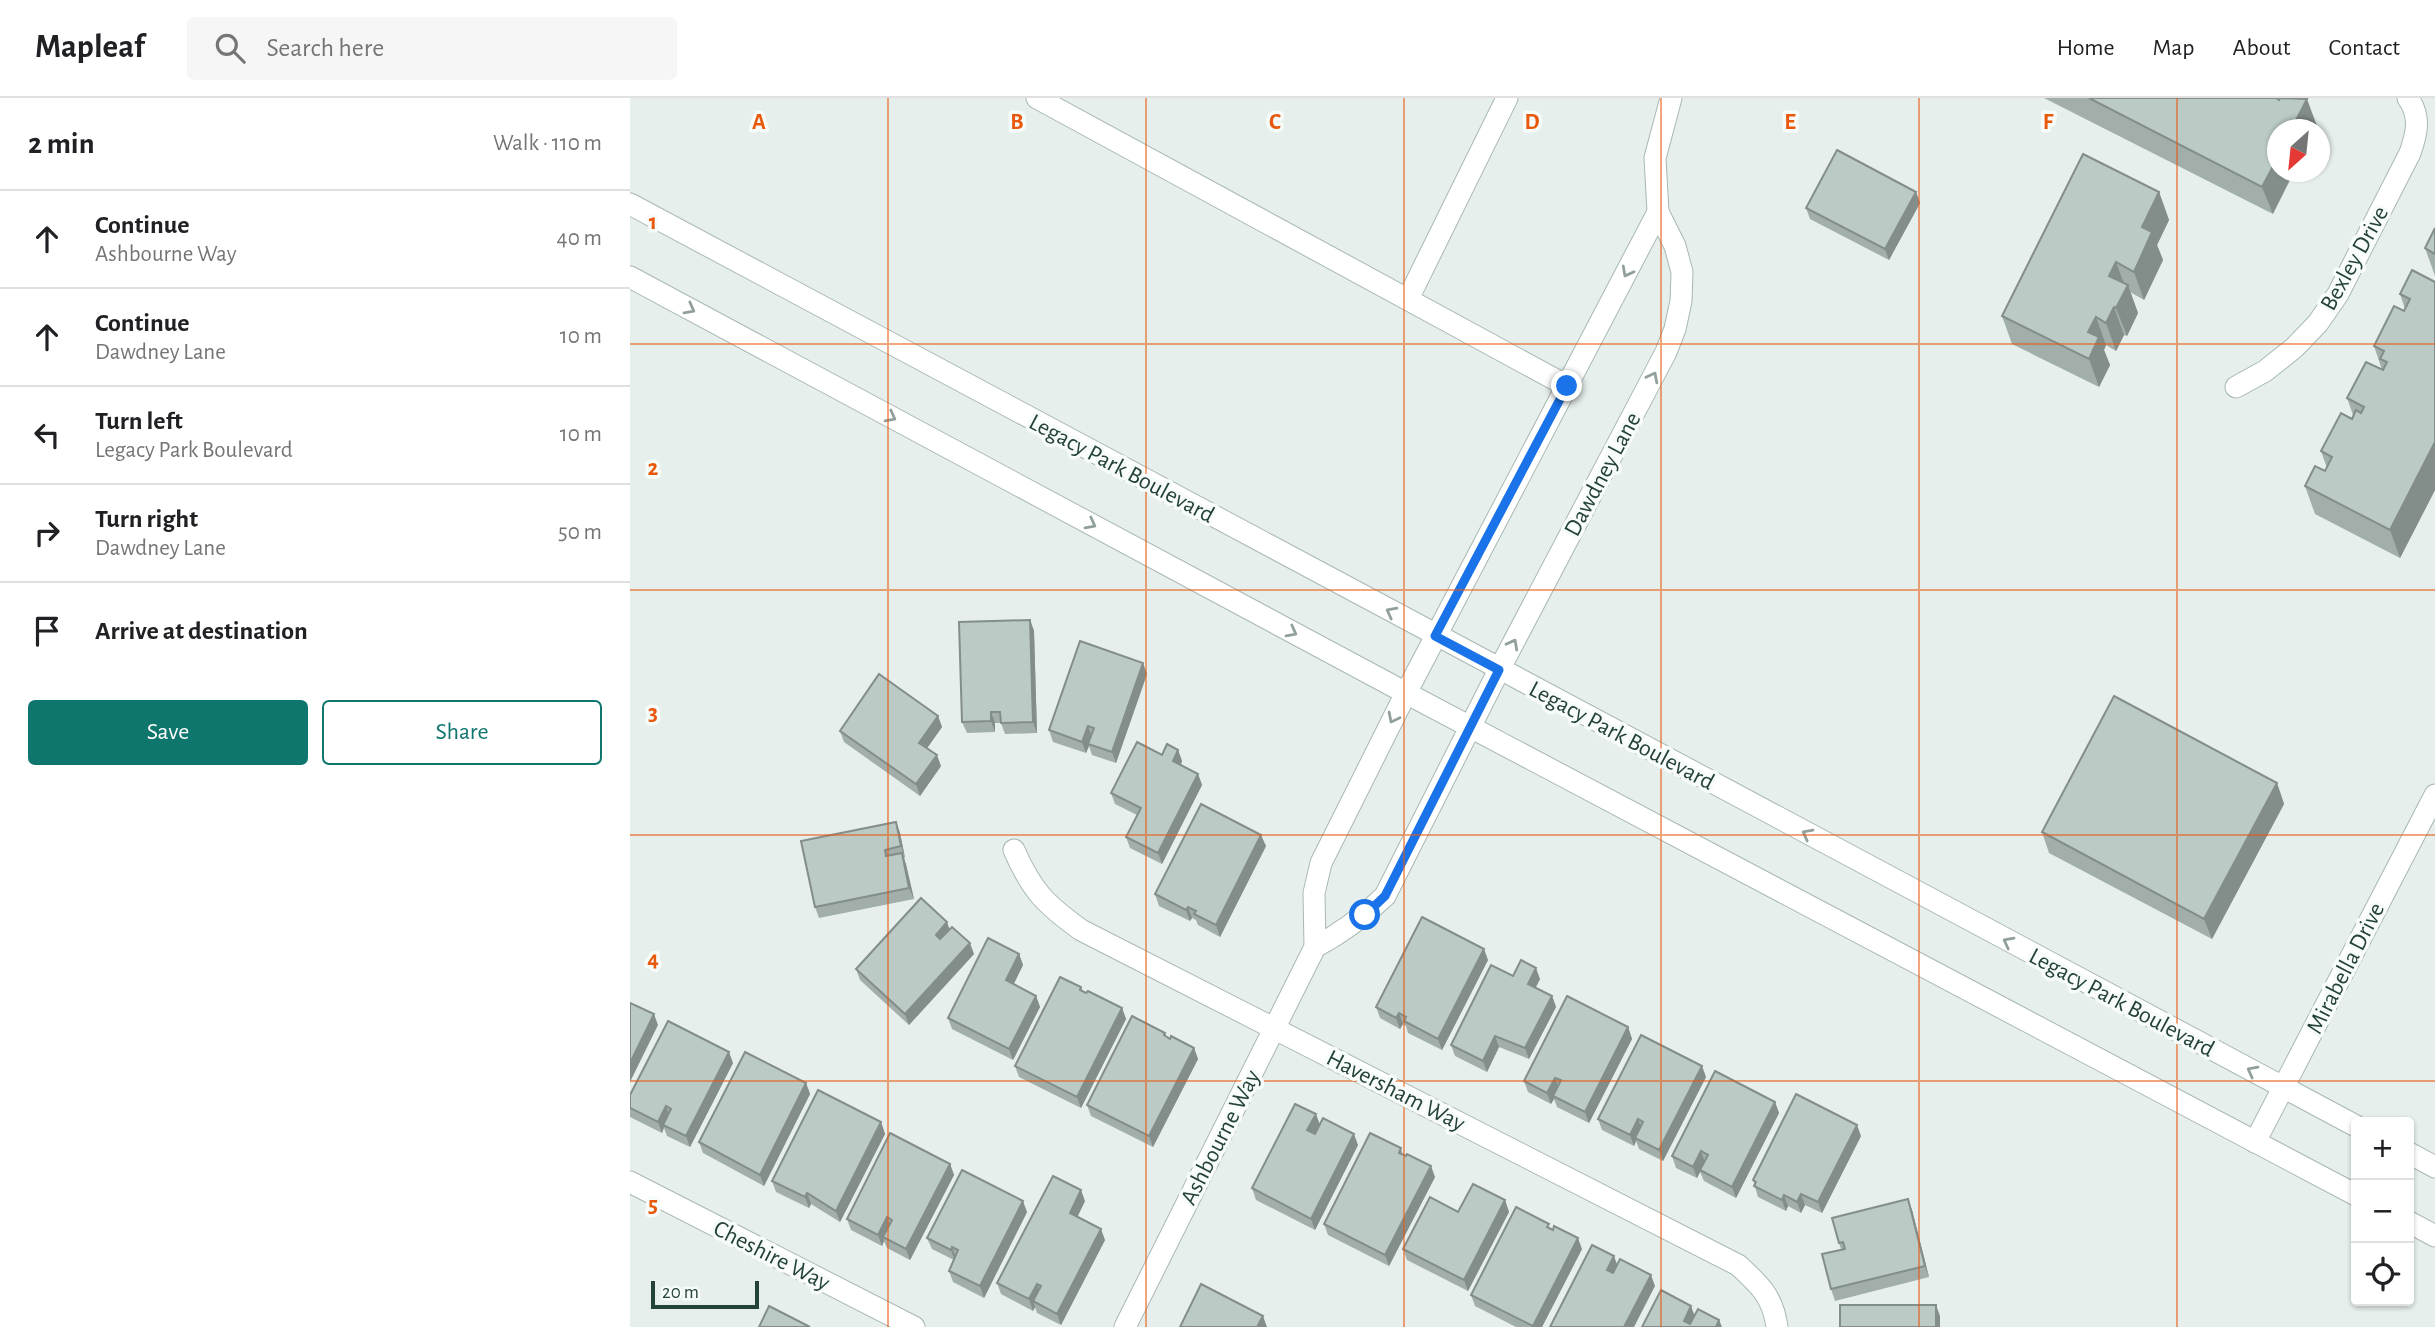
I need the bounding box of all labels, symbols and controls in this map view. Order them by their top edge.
search box [187,17,677,80]
icon: search [211,29,249,67]
text: Mapleaf [35,31,145,64]
text: Search here [267,35,384,61]
text: Home [2057,36,2115,60]
text: Map [2153,36,2195,60]
text: About [2233,36,2290,60]
text: Contact [2328,36,2400,60]
text: A [752,111,766,134]
text: B [1010,111,1024,134]
text: C [1269,111,1281,134]
text: D [1524,111,1540,134]
text: E [1784,111,1796,134]
text: F [2043,111,2054,134]
north arrow [2267,119,2330,182]
text: 2 min [28,129,95,159]
text: Walk · 110 m [493,132,602,155]
street label: Bexley Drive [2316,202,2393,315]
text: 1 [649,211,657,234]
text: Continue [95,212,190,238]
icon: ahead [28,220,66,258]
text: 40 m [557,227,602,250]
text: Ashbourne Way [95,243,237,266]
one-way arrow [1621,265,1635,278]
one-way arrow [683,301,695,314]
text: Continue [95,310,190,336]
icon: ahead [28,318,66,356]
text: 10 m [560,325,602,348]
text: Dawdney Lane [95,341,226,364]
route end [1551,370,1582,401]
one-way arrow [1645,372,1658,385]
text: Turn left [95,408,183,434]
one-way arrow [883,409,896,422]
street label: Dawdney Lane [1560,409,1646,540]
street label: Legacy Park Boulevard [1025,410,1218,528]
icon: left [28,416,66,454]
text: 10 m [560,423,602,446]
text: Legacy Park Boulevard [95,439,293,462]
text: 2 [648,457,659,480]
text: Turn right [95,506,198,532]
icon: right [28,514,66,552]
one-way arrow [1084,516,1096,529]
text: 50 m [558,521,602,544]
text: Dawdney Lane [95,537,226,560]
one-way arrow [1385,607,1398,620]
icon: arrive [28,612,66,650]
text: Arrive at destination [95,618,308,644]
one-way arrow [1285,623,1297,637]
one-way arrow [1505,639,1518,651]
street label: Legacy Park Boulevard [1525,677,1718,795]
button: Save [28,700,308,765]
button: Share [322,700,602,765]
text: 3 [648,702,658,725]
one-way arrow [1387,711,1401,723]
one-way arrow [1802,829,1815,843]
route start [1349,899,1380,930]
street label: Mirabella Drive [2303,899,2389,1038]
one-way arrow [2003,936,2015,950]
street label: Legacy Park Boulevard [2025,944,2218,1062]
text: 4 [647,948,659,971]
street label: Haversham Way [1322,1046,1469,1136]
street label: Ashbourne Way [1177,1066,1265,1209]
one-way arrow [2247,1066,2259,1079]
map controls [2351,1117,2414,1306]
button: + [2351,1117,2414,1180]
button: − [2351,1180,2414,1243]
text: 5 [648,1194,658,1217]
street label: Cheshire Way [709,1216,834,1295]
button: locate [2351,1243,2414,1306]
scale bar [651,1278,760,1310]
text: 20 m [662,1283,699,1302]

